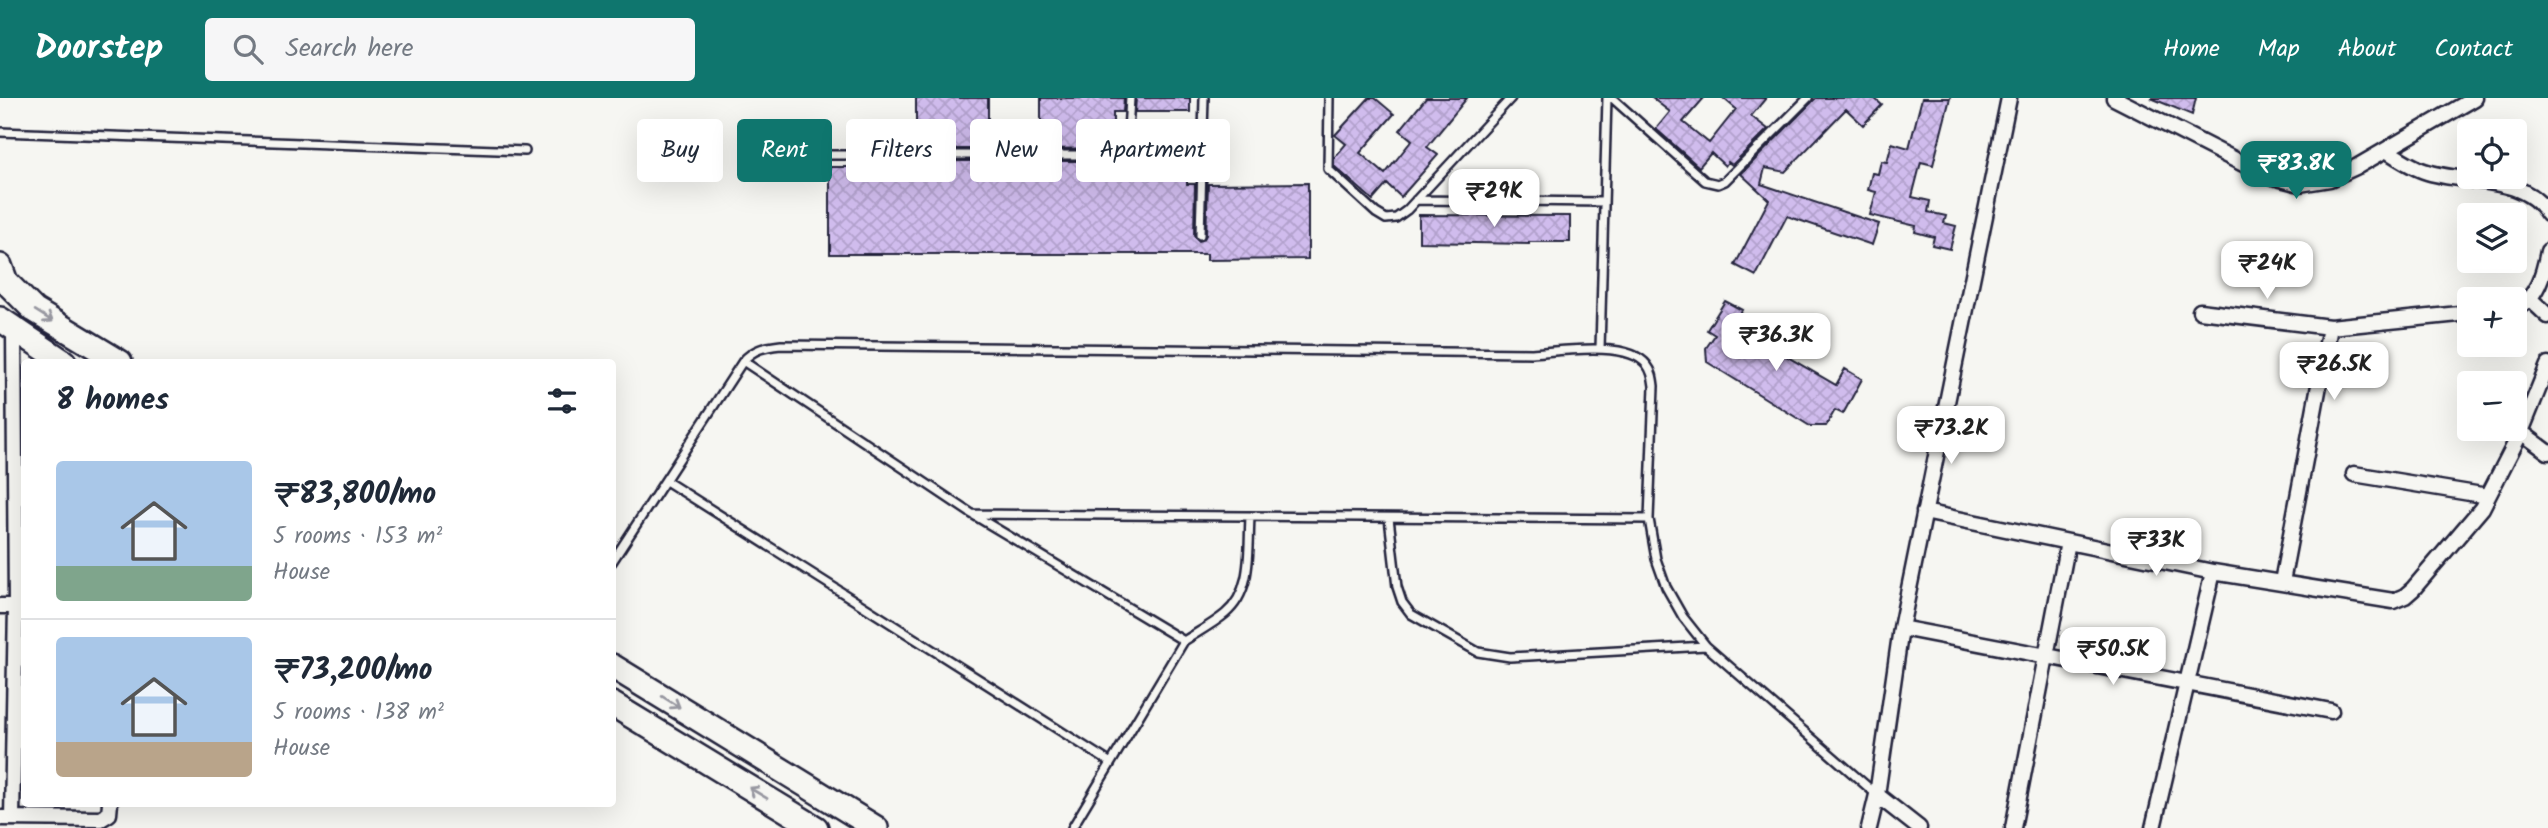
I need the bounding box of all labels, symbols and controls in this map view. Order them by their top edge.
search box [205,18,695,81]
text: Doorstep [35,23,163,76]
text: Search here [285,28,413,70]
icon: search [229,30,267,68]
text: Home [2163,30,2220,69]
text: Map [2258,30,2300,69]
text: About [2338,30,2396,69]
text: Contact [2434,30,2513,69]
chip: Buy [637,119,723,182]
chip: Rent [737,119,832,182]
chip: Filters [846,119,956,182]
chip: New [970,119,1062,182]
chip: Apartment [1076,119,1230,182]
map controls [2457,119,2527,441]
button: locate [2457,119,2527,189]
pin: ₹83.8K [2239,141,2353,201]
text: ₹83.8K [2256,146,2336,182]
pin: ₹29K [1453,170,1535,229]
text: ₹29K [1465,174,1523,210]
button: layers [2457,203,2527,273]
pin: ₹24K [2226,242,2308,301]
text: ₹24K [2237,246,2297,282]
button: + [2457,287,2527,357]
one-way arrow [33,310,53,324]
pin: ₹36.3K [1719,314,1833,373]
text: ₹36.3K [1738,318,1814,354]
pin: ₹26.5K [2277,342,2391,402]
text: ₹26.5K [2296,347,2372,383]
button: − [2457,371,2527,441]
text: 8 homes [56,377,169,425]
icon: filters [543,382,581,420]
pin: ₹73.2K [1894,406,2008,466]
text: ₹73.2K [1913,411,1989,447]
text: ₹83,800/mo [273,471,436,519]
icon: home [112,489,196,573]
pin: ₹33K [2115,518,2197,578]
text: 5 rooms · 153 m² [273,519,442,555]
text: ₹33K [2126,523,2186,559]
text: House [273,555,330,591]
pin: ₹50.5K [2056,628,2170,687]
text: ₹50.5K [2076,632,2150,668]
text: ₹73,200/mo [273,647,433,695]
icon: home [112,665,196,749]
text: 5 rooms · 138 m² [273,695,444,731]
one-way arrow [660,695,680,709]
text: House [273,731,330,767]
one-way arrow [748,785,768,799]

